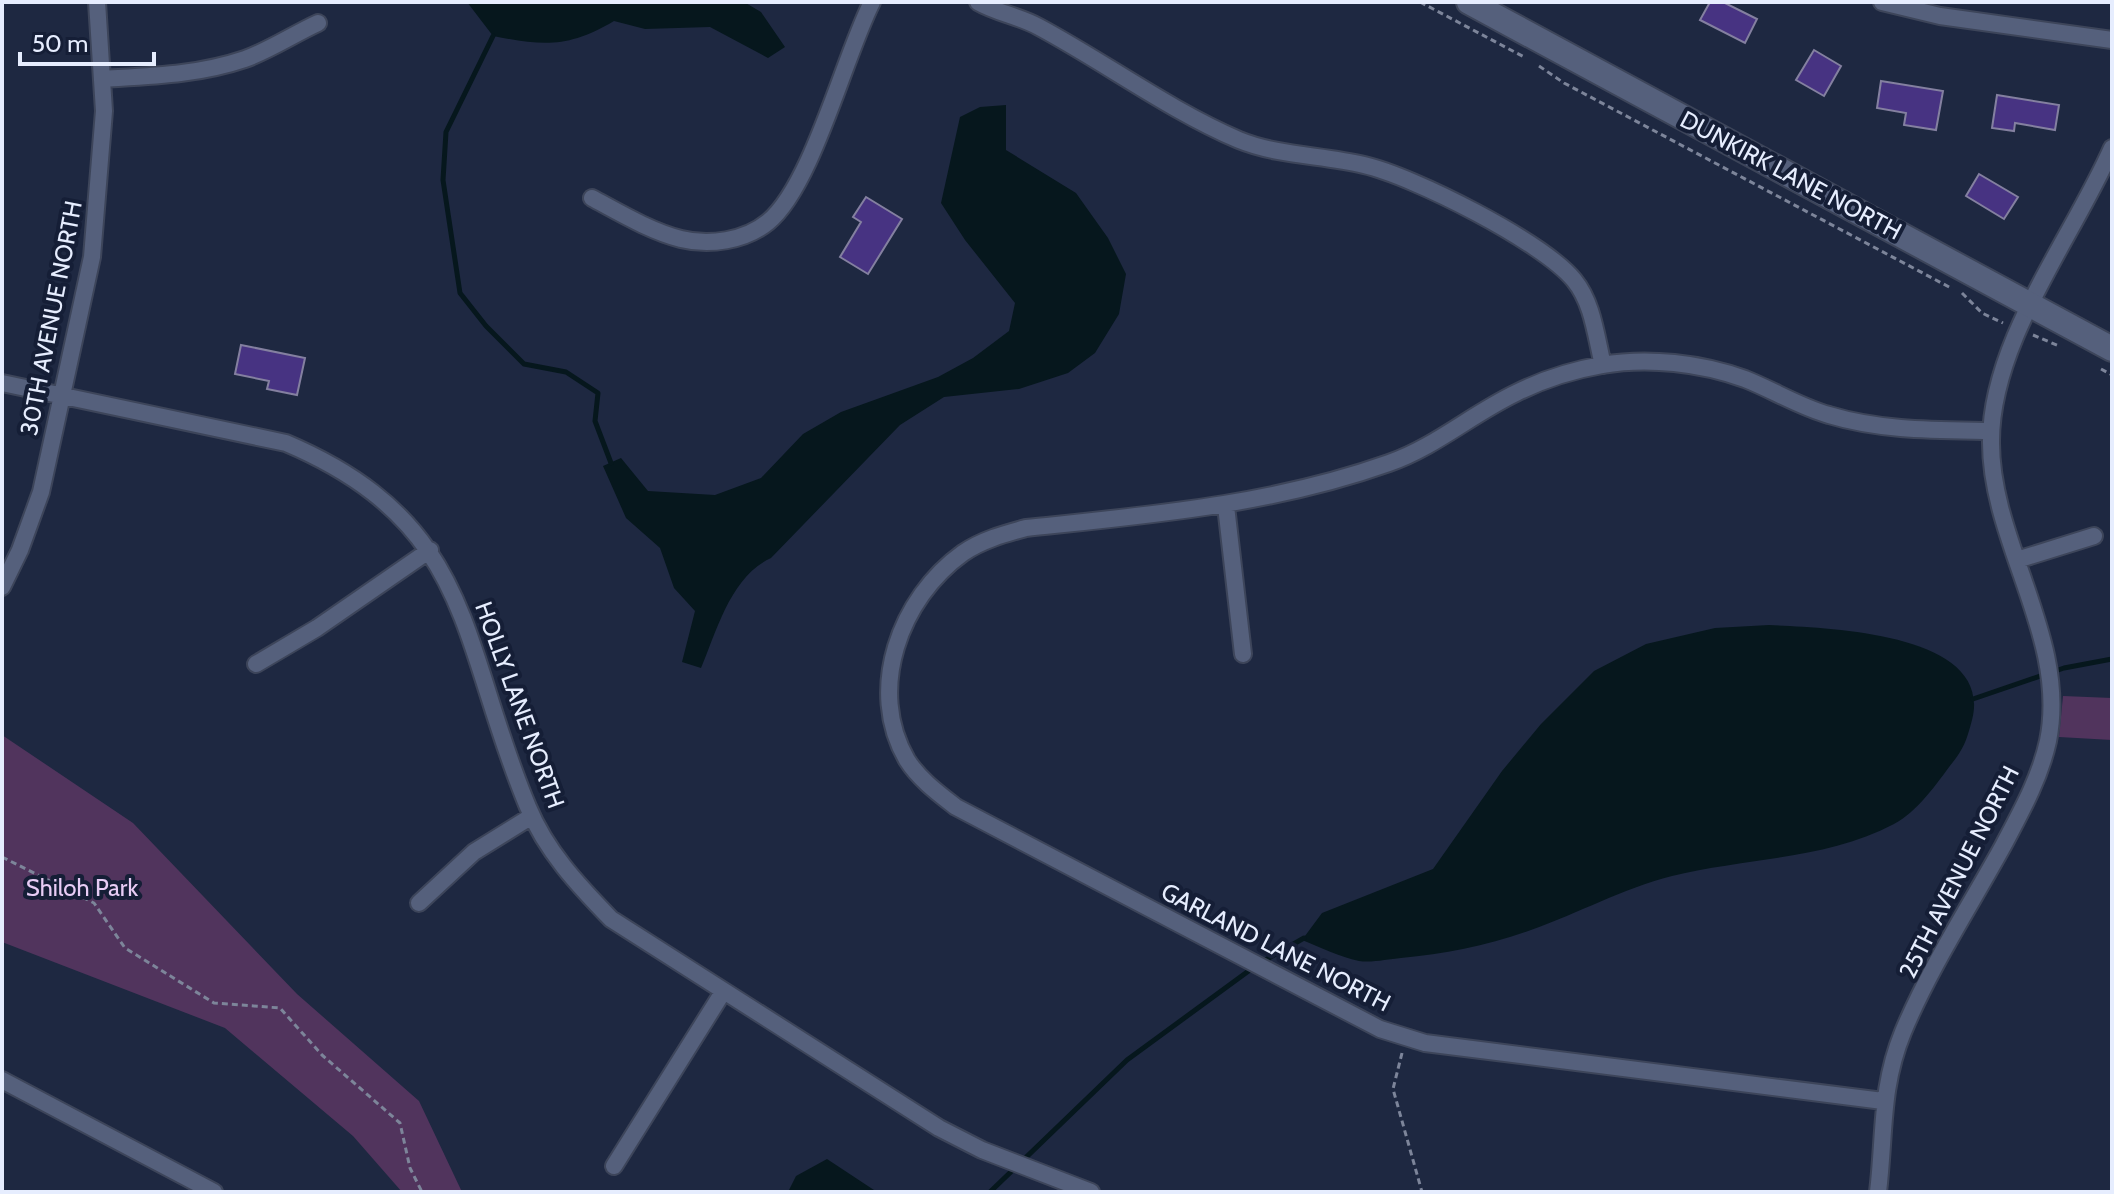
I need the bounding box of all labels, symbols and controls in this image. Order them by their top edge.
scale bar [20,16,154,66]
text: 50 m [32,29,88,58]
street label: DUNKIRK LANE NORTH [1675,104,1907,246]
street label: 30TH AVENUE NORTH [14,198,88,438]
street label: HOLLY LANE NORTH [469,598,571,812]
street label: 25TH AVENUE NORTH [1893,761,2025,983]
park label: Shiloh Park [26,873,138,902]
street label: GARLAND LANE NORTH [1156,877,1396,1017]

